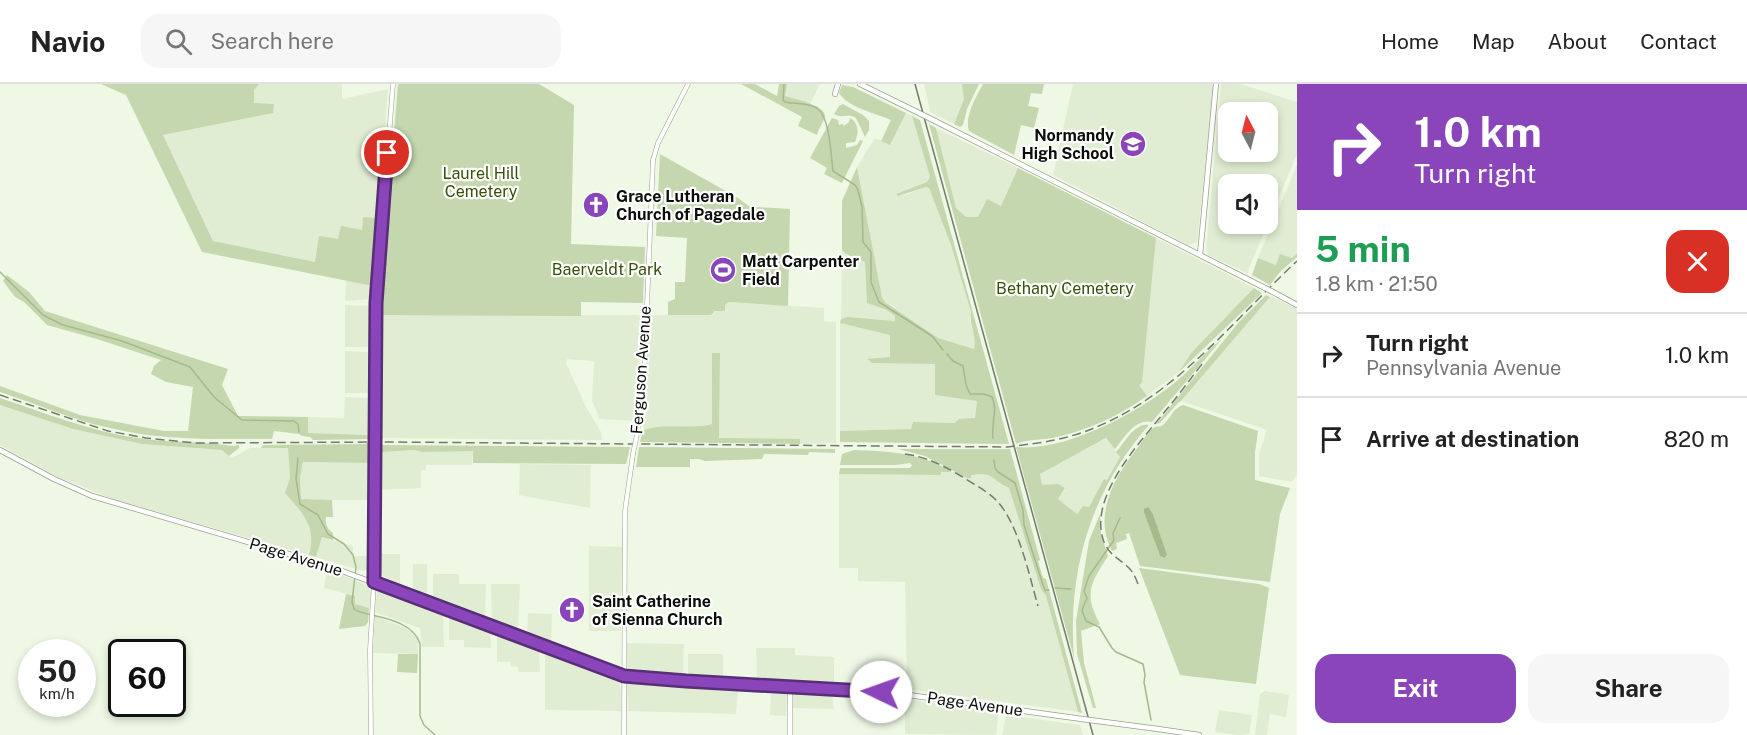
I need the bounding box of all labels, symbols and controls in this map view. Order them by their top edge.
search box [141,14,561,68]
text: Navio [30,25,105,58]
icon: search [162,25,195,58]
text: Search here [210,28,334,54]
text: Home [1381,29,1439,54]
text: Map [1472,29,1515,54]
text: About [1548,29,1607,54]
text: Contact [1640,29,1717,54]
north arrow [1218,102,1278,162]
map controls [1218,102,1278,234]
text: 1.0 km [1414,107,1542,156]
icon: right [1315,108,1393,186]
place label: Normandy High School [1021,126,1114,163]
pin [361,127,412,178]
school or university icon: Normandy High School [1118,129,1148,159]
icon: arrive [370,136,403,169]
text: Turn right [1414,157,1537,189]
park label: Laurel Hill Cemetery [443,164,520,201]
button: sound [1218,174,1278,234]
place label: Grace Lutheran Church of Pagedale [616,187,765,224]
church icon: Grace Lutheran Church of Pagedale [581,190,611,220]
text: 5 min [1315,228,1411,270]
button: close [1666,230,1729,293]
place label: Matt Carpenter Field [742,252,859,289]
sports icon: Matt Carpenter Field [708,255,738,285]
park label: Baerveldt Park [552,260,662,279]
text: 1.8 km · 21:50 [1315,272,1438,296]
park label: Bethany Cemetery [996,279,1134,298]
street label: Ferguson Avenue [627,305,655,435]
text: Turn right [1366,330,1469,356]
icon: right [1315,339,1348,372]
text: 1.0 km [1665,342,1729,368]
text: Pennsylvania Avenue [1366,356,1561,380]
icon: arrive [1315,423,1348,456]
text: Arrive at destination [1366,426,1579,452]
text: 820 m [1664,426,1729,452]
street label: Page Avenue [247,534,345,580]
place label: Saint Catherine of Sienna Church [592,592,722,629]
church icon: Saint Catherine of Sienna Church [557,595,587,625]
speed limit sign: 60 [108,639,186,717]
text: 50 [37,653,77,689]
button: Exit [1315,654,1516,723]
button: Share [1528,654,1729,723]
position arrow [849,660,913,724]
text: km/h [39,685,75,702]
street label: Page Avenue [926,688,1024,720]

